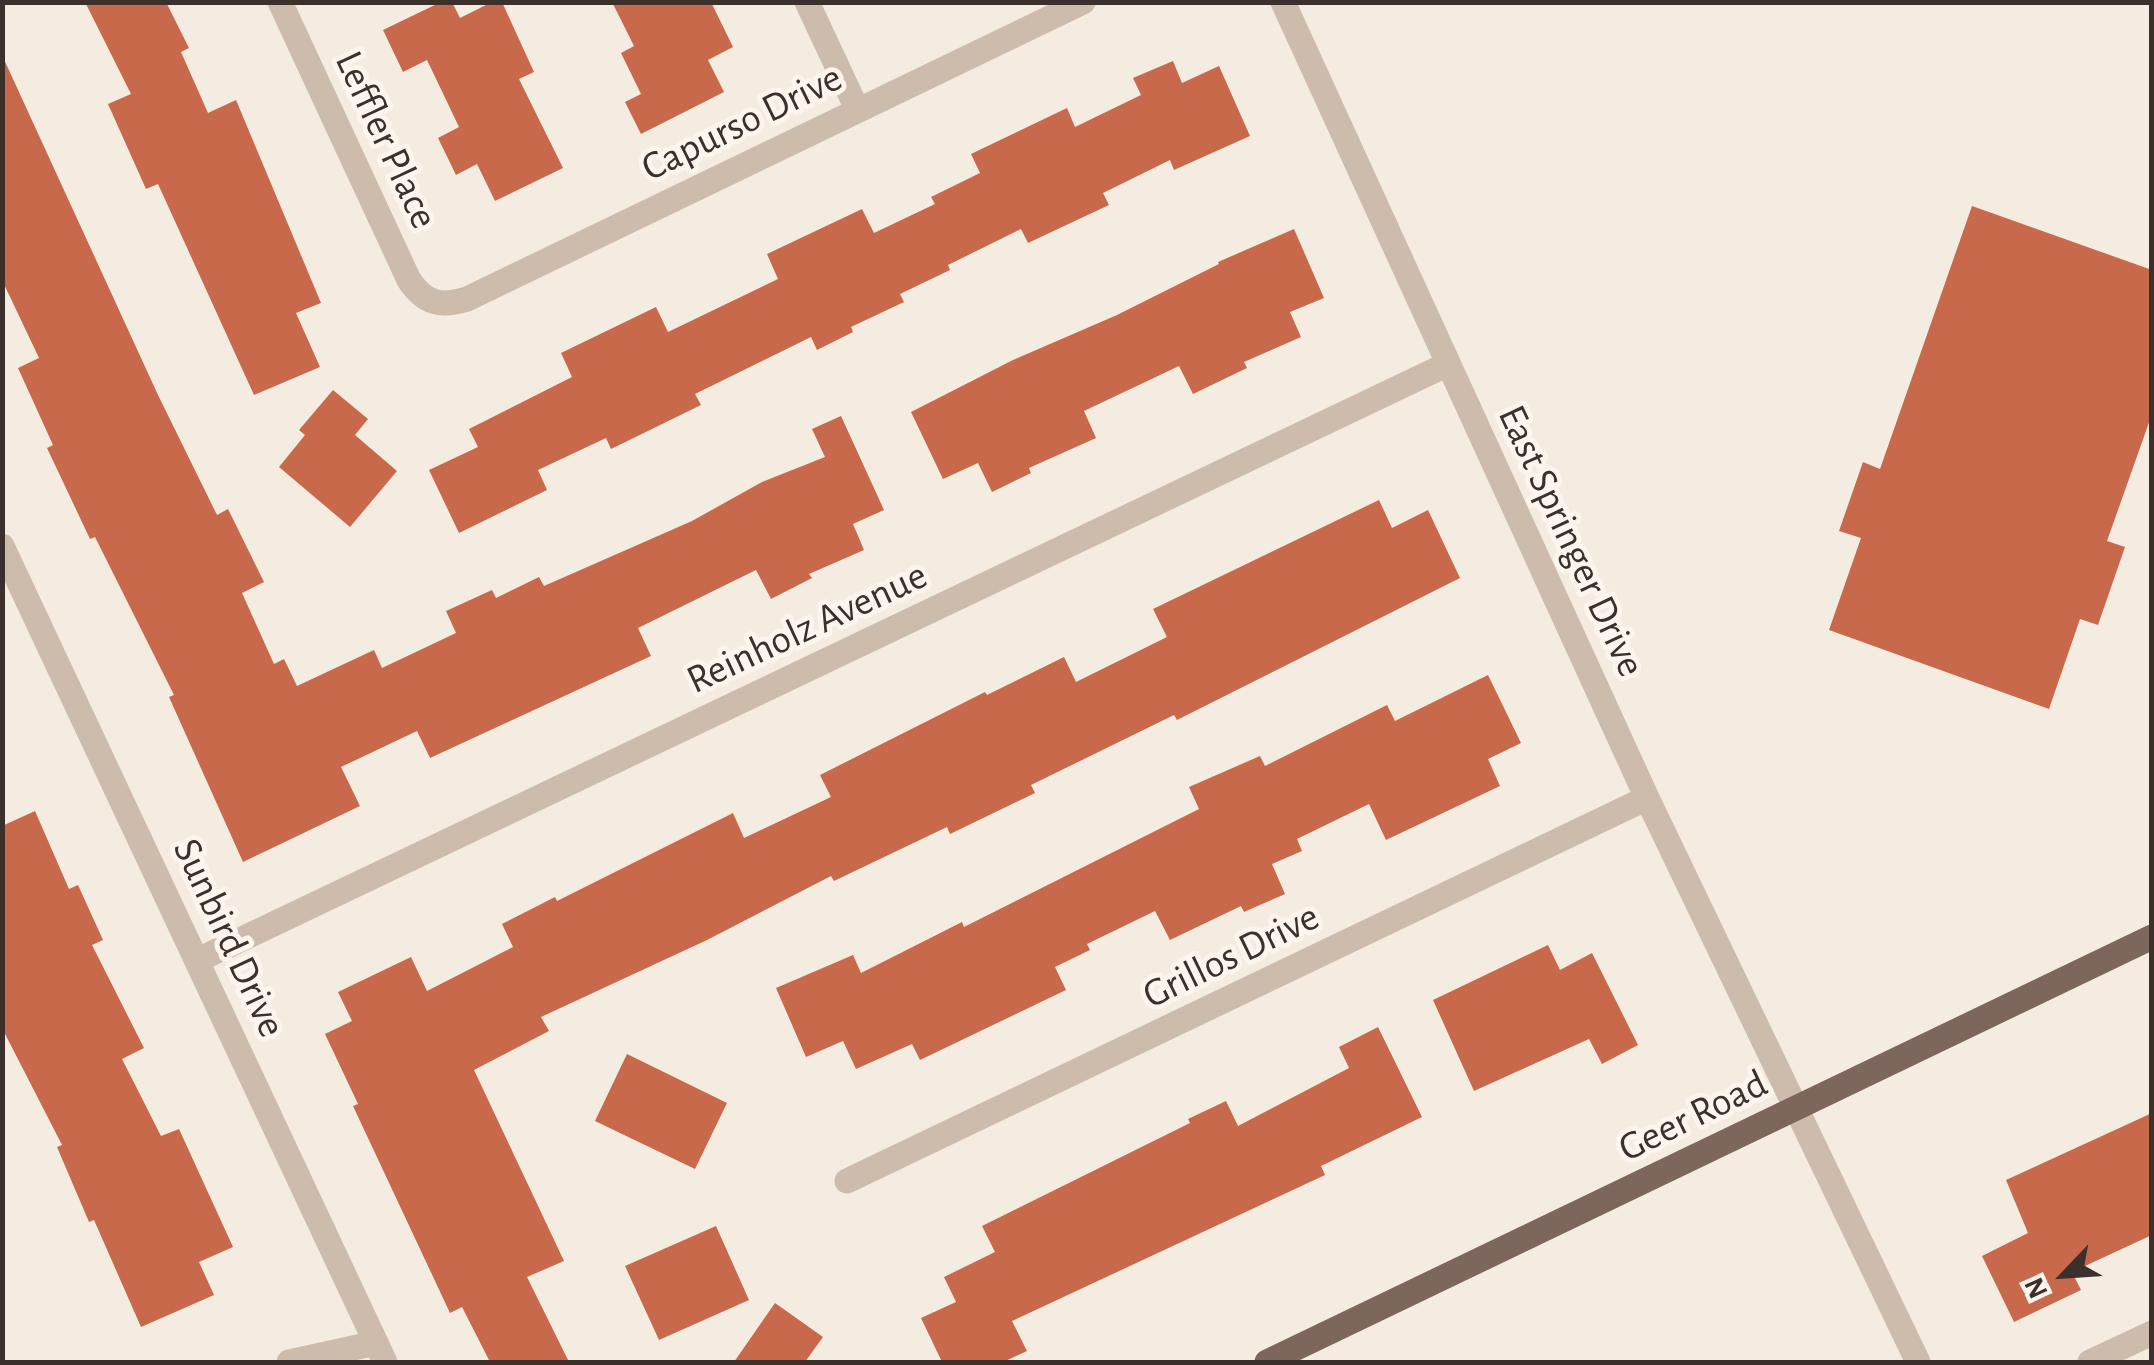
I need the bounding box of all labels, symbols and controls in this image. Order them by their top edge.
street label: Leffler Place [324,44,448,236]
street label: Capurso Drive [634,54,850,192]
street label: East Springer Drive [1487,398,1655,684]
street label: Reinholz Avenue [679,551,935,705]
street label: Sunbird Drive [162,831,296,1045]
street label: Grillos Drive [1135,893,1327,1019]
street label: Geer Road [1611,1060,1775,1172]
north arrow [2014,1225,2114,1325]
text: N [2020,1273,2054,1302]

